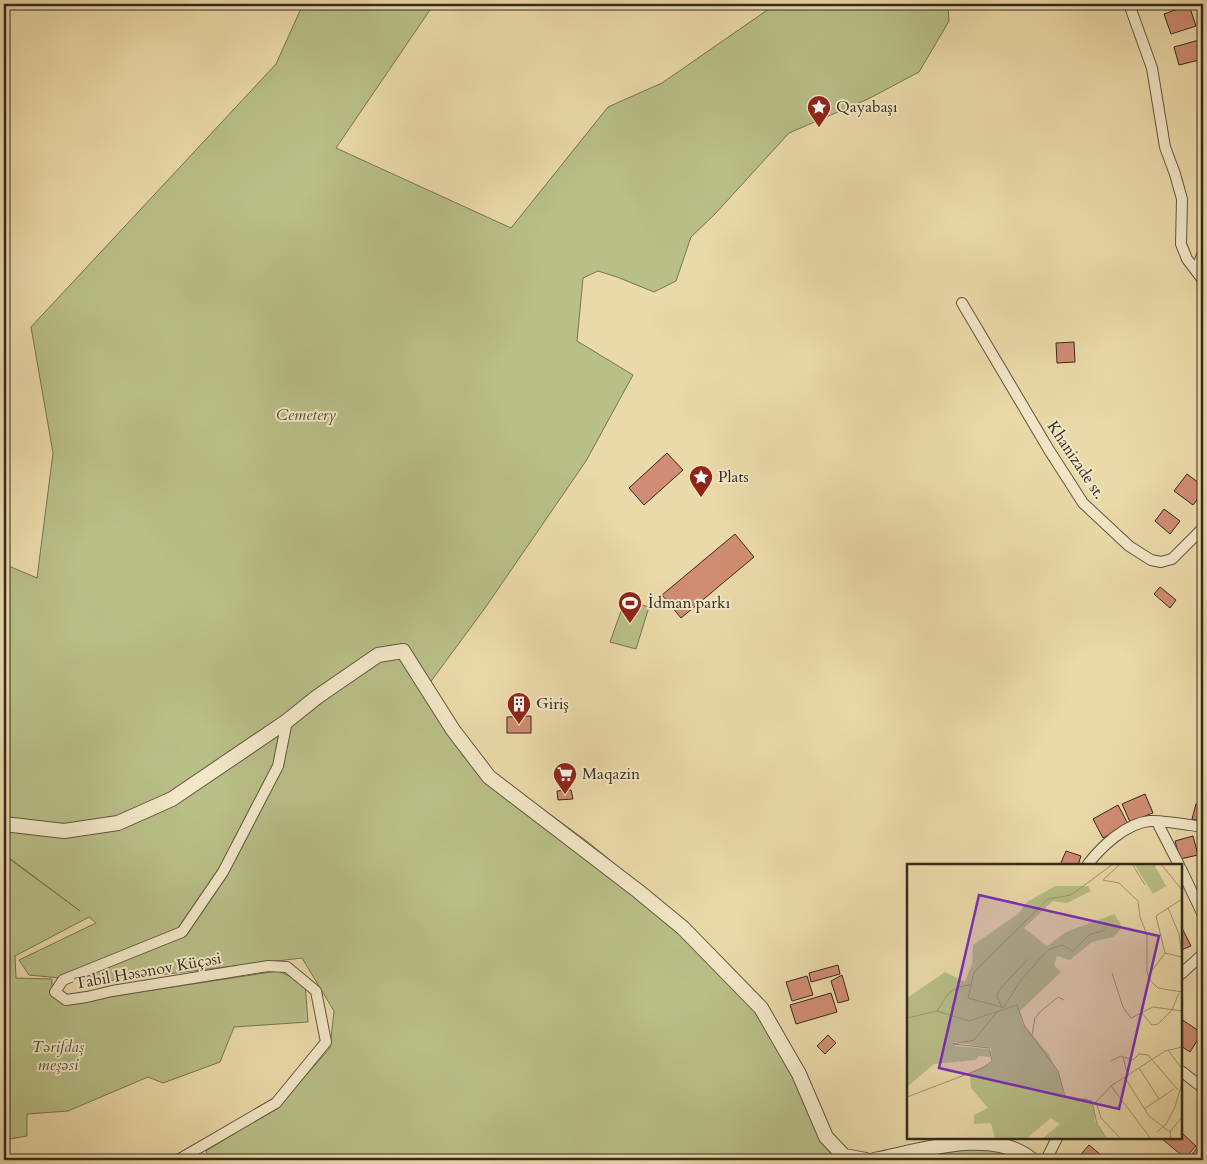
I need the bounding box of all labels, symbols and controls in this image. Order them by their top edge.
place icon: Qayabaşı [806,94,832,128]
place label: Qayabaşı [836,96,898,118]
park label: Cemetery [276,404,336,426]
street label: Khanizade st. [1042,417,1110,503]
place icon: Plats [688,464,714,498]
place label: Plats [718,466,749,488]
sports icon: İdman parkı [617,590,643,624]
place label: İdman parkı [648,592,731,614]
building icon: Giriş [506,691,532,725]
place label: Giriş [536,693,569,715]
supermarket icon: Maqazin [552,761,578,795]
place label: Maqazin [582,763,640,785]
inset map [907,864,1182,1139]
street label: Tabil Həsənov Küçəsi [73,947,224,995]
park label: Tərifdaş meşəsi [32,1036,85,1076]

